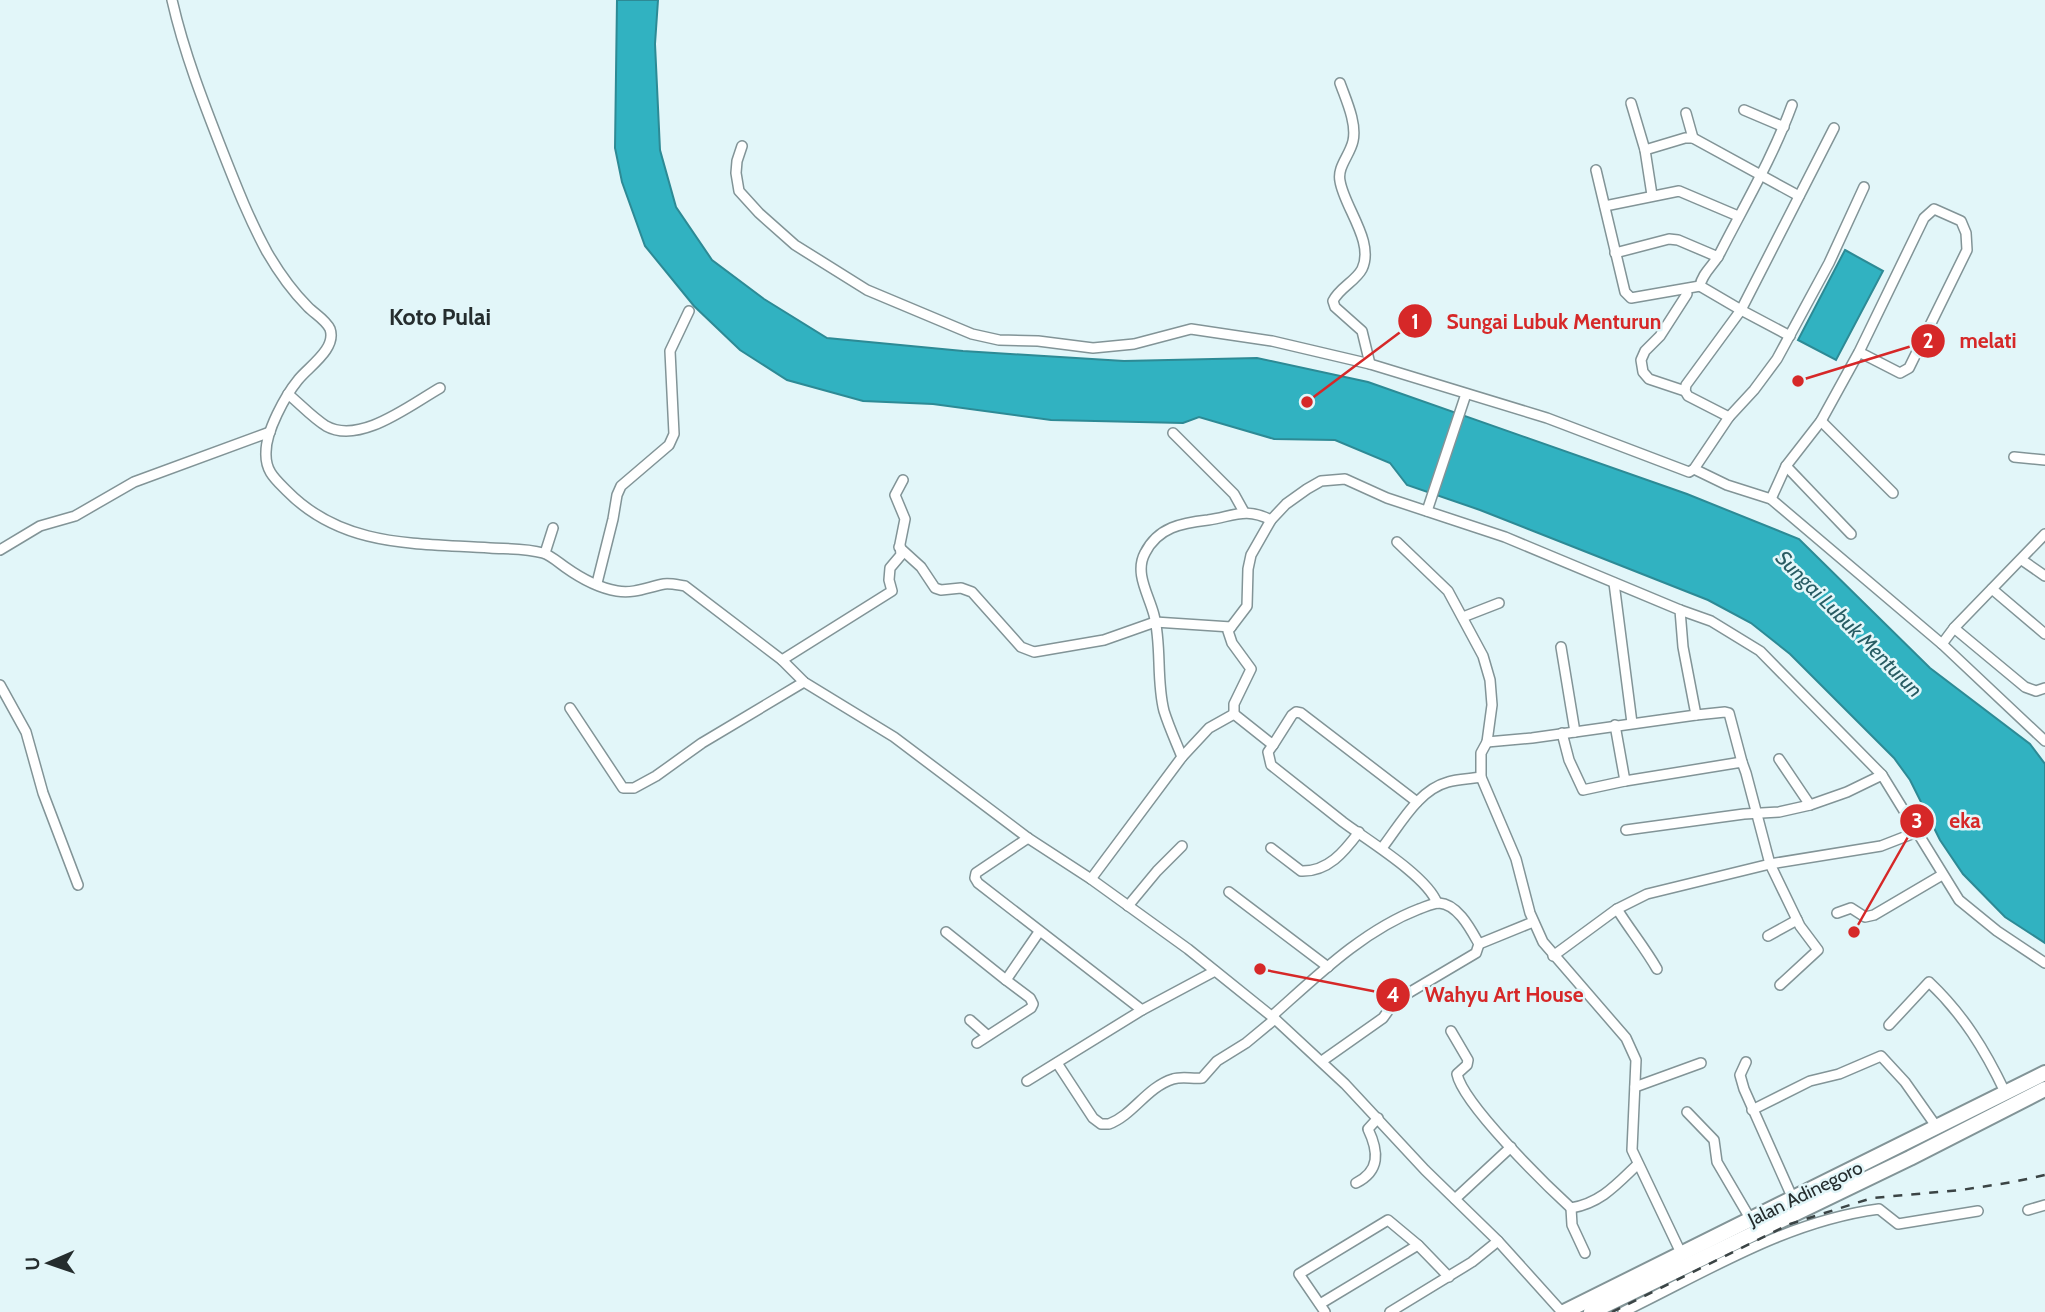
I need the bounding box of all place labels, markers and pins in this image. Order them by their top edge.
callout: Sungai Lubuk Menturun [1397,300,1675,342]
callout: melati [1911,320,2031,362]
callout: eka [1900,800,1994,842]
callout: Wahyu Art House [1375,974,1597,1016]

